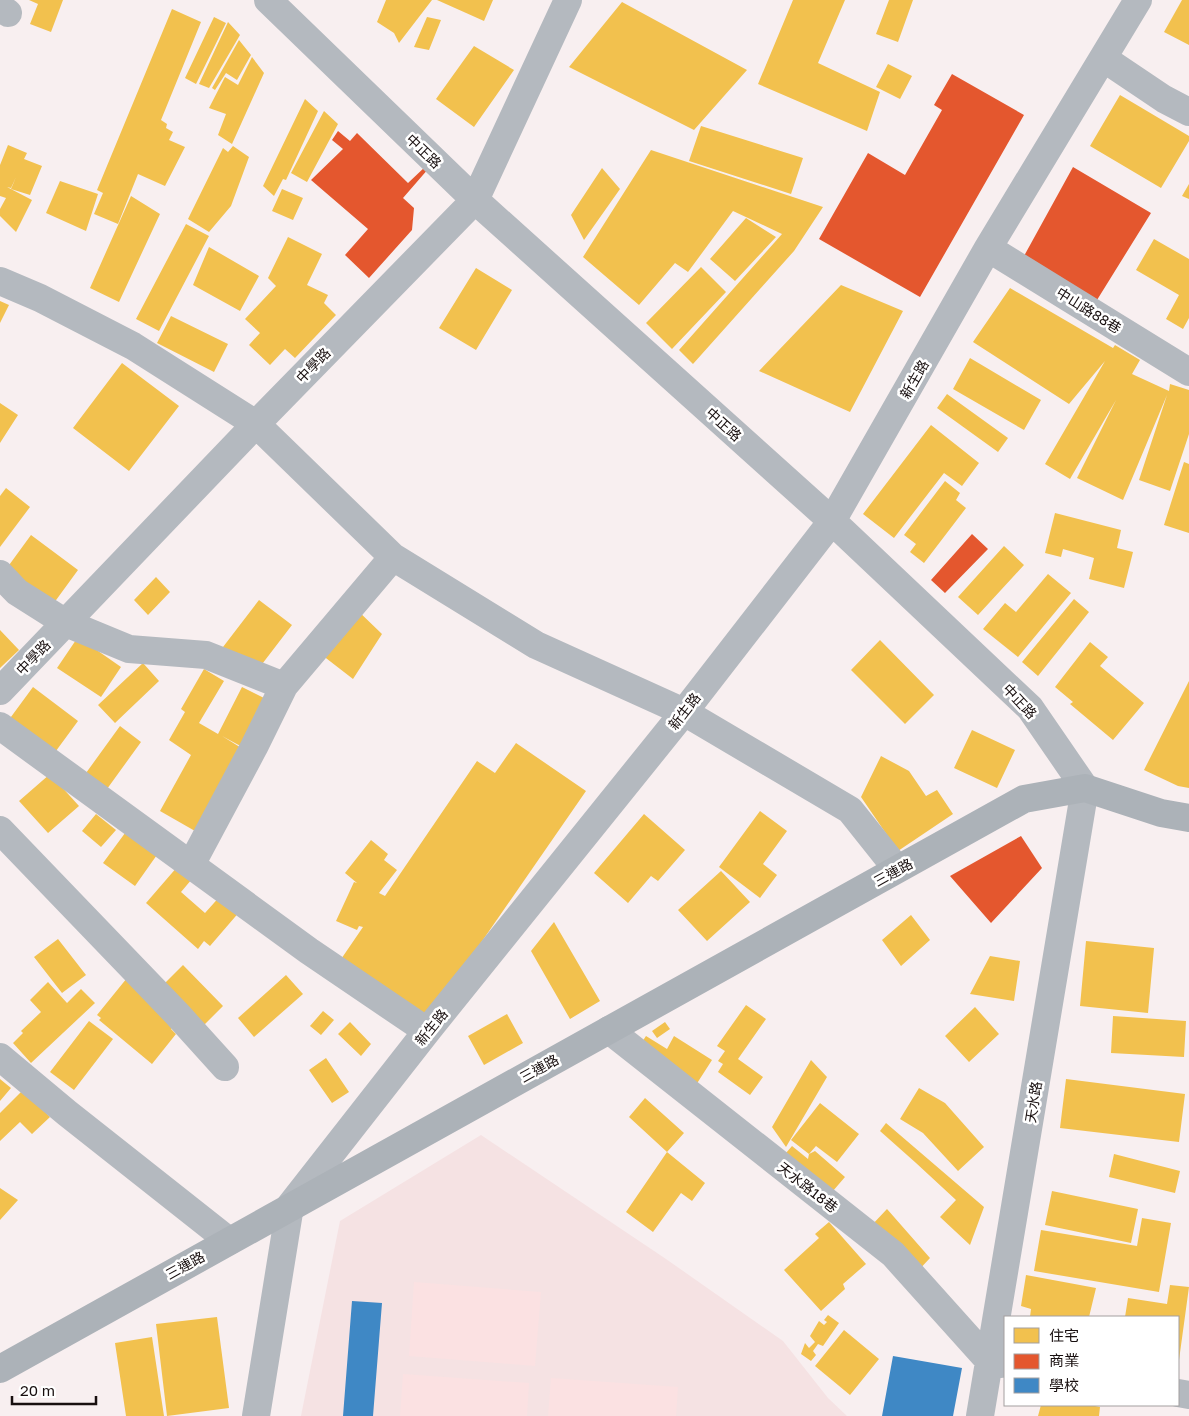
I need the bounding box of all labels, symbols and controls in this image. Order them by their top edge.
street label: 中正路 [403,130,445,172]
street label: 中山路88巷 [1054,283,1124,337]
street label: 中學路 [292,344,334,386]
street label: 新生路 [896,357,932,401]
street label: 中正路 [703,404,745,444]
street label: 中學路 [12,636,54,678]
street label: 中正路 [999,680,1041,722]
street label: 新生路 [664,689,704,733]
street label: 三連路 [871,854,915,890]
street label: 新生路 [411,1005,451,1049]
street label: 三連路 [517,1050,561,1086]
street label: 天水路 [1021,1080,1045,1124]
street label: 天水路18巷 [775,1158,841,1216]
street label: 三連路 [163,1247,207,1283]
legend [1004,1316,1179,1406]
text: 住宅 [1049,1326,1079,1344]
text: 商業 [1049,1351,1079,1369]
scale bar [12,1374,96,1406]
text: 學校 [1049,1376,1079,1394]
text: 20 m [20,1381,55,1399]

